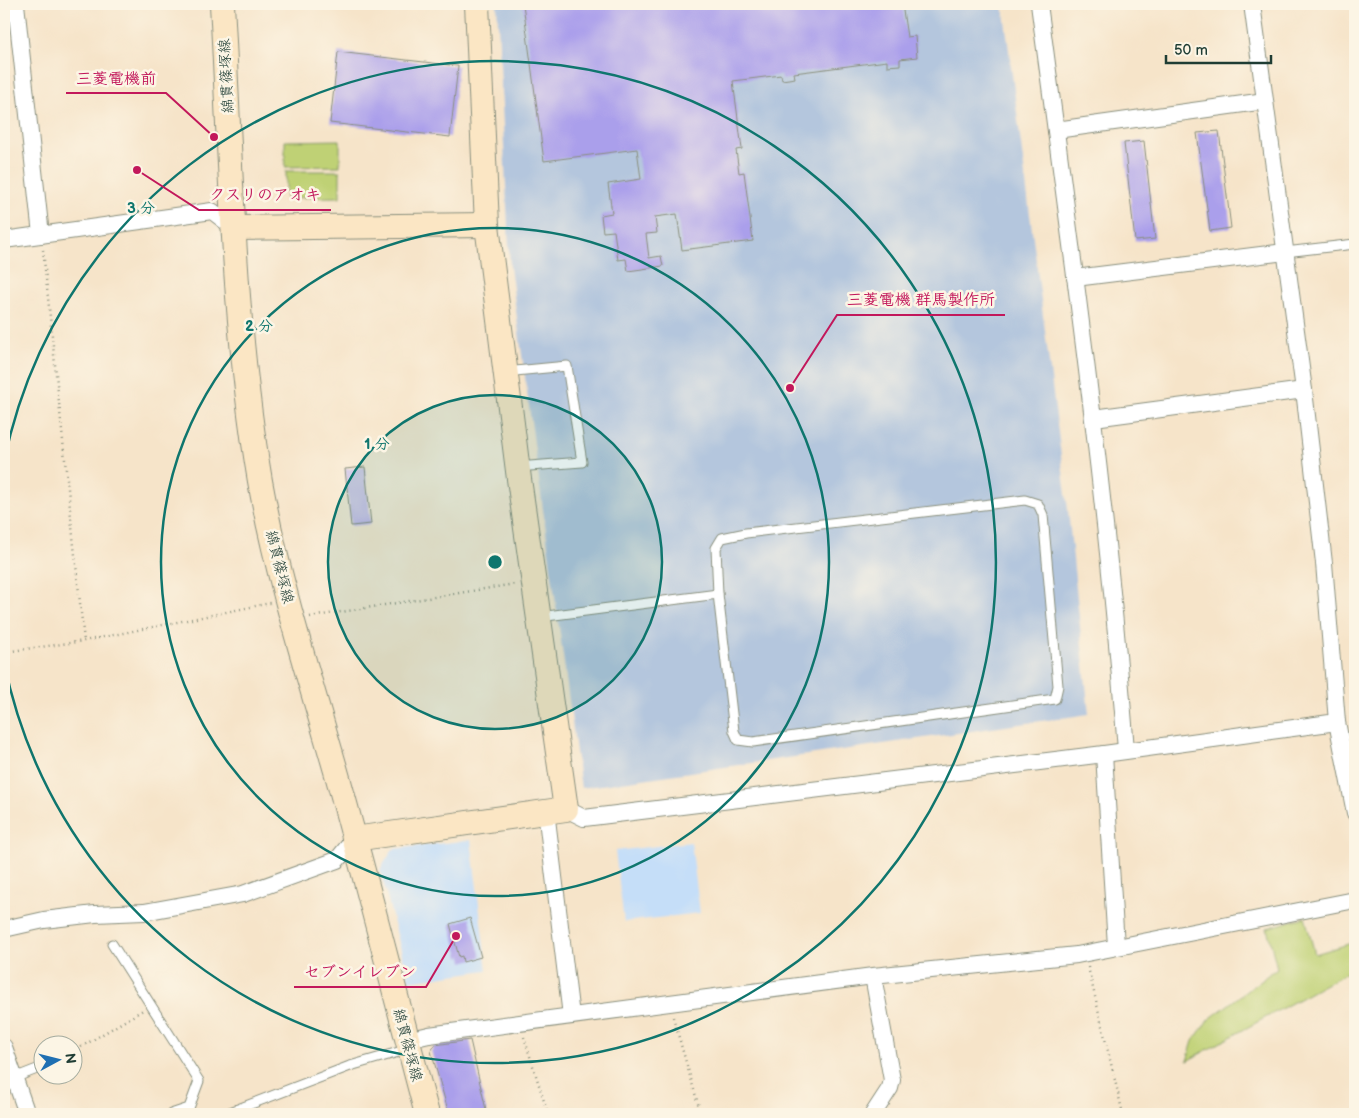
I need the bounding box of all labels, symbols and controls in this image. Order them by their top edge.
scale bar [1166,32,1272,64]
street label: 綿貫篠塚線 [215,38,238,114]
text: 50 m [1174,41,1208,60]
callout: 三菱電機前 [66,62,166,93]
text: 三菱電機前 [76,70,156,89]
callout: クスリのアオキ [199,179,331,210]
text: クスリのアオキ [209,186,321,205]
text: 3 分 [127,199,155,218]
callout: 三菱電機 群馬製作所 [837,284,1005,315]
text: 三菱電機 群馬製作所 [847,291,995,310]
text: 2 分 [245,317,273,336]
text: 1 分 [364,435,390,454]
street label: 綿貫篠塚線 [261,528,298,606]
centre of rings [486,553,504,571]
callout: セブンイレブン [294,956,426,987]
text: セブンイレブン [304,963,416,982]
street label: 綿貫篠塚線 [389,1006,426,1084]
north arrow [32,1036,82,1086]
text: N [61,1052,79,1065]

